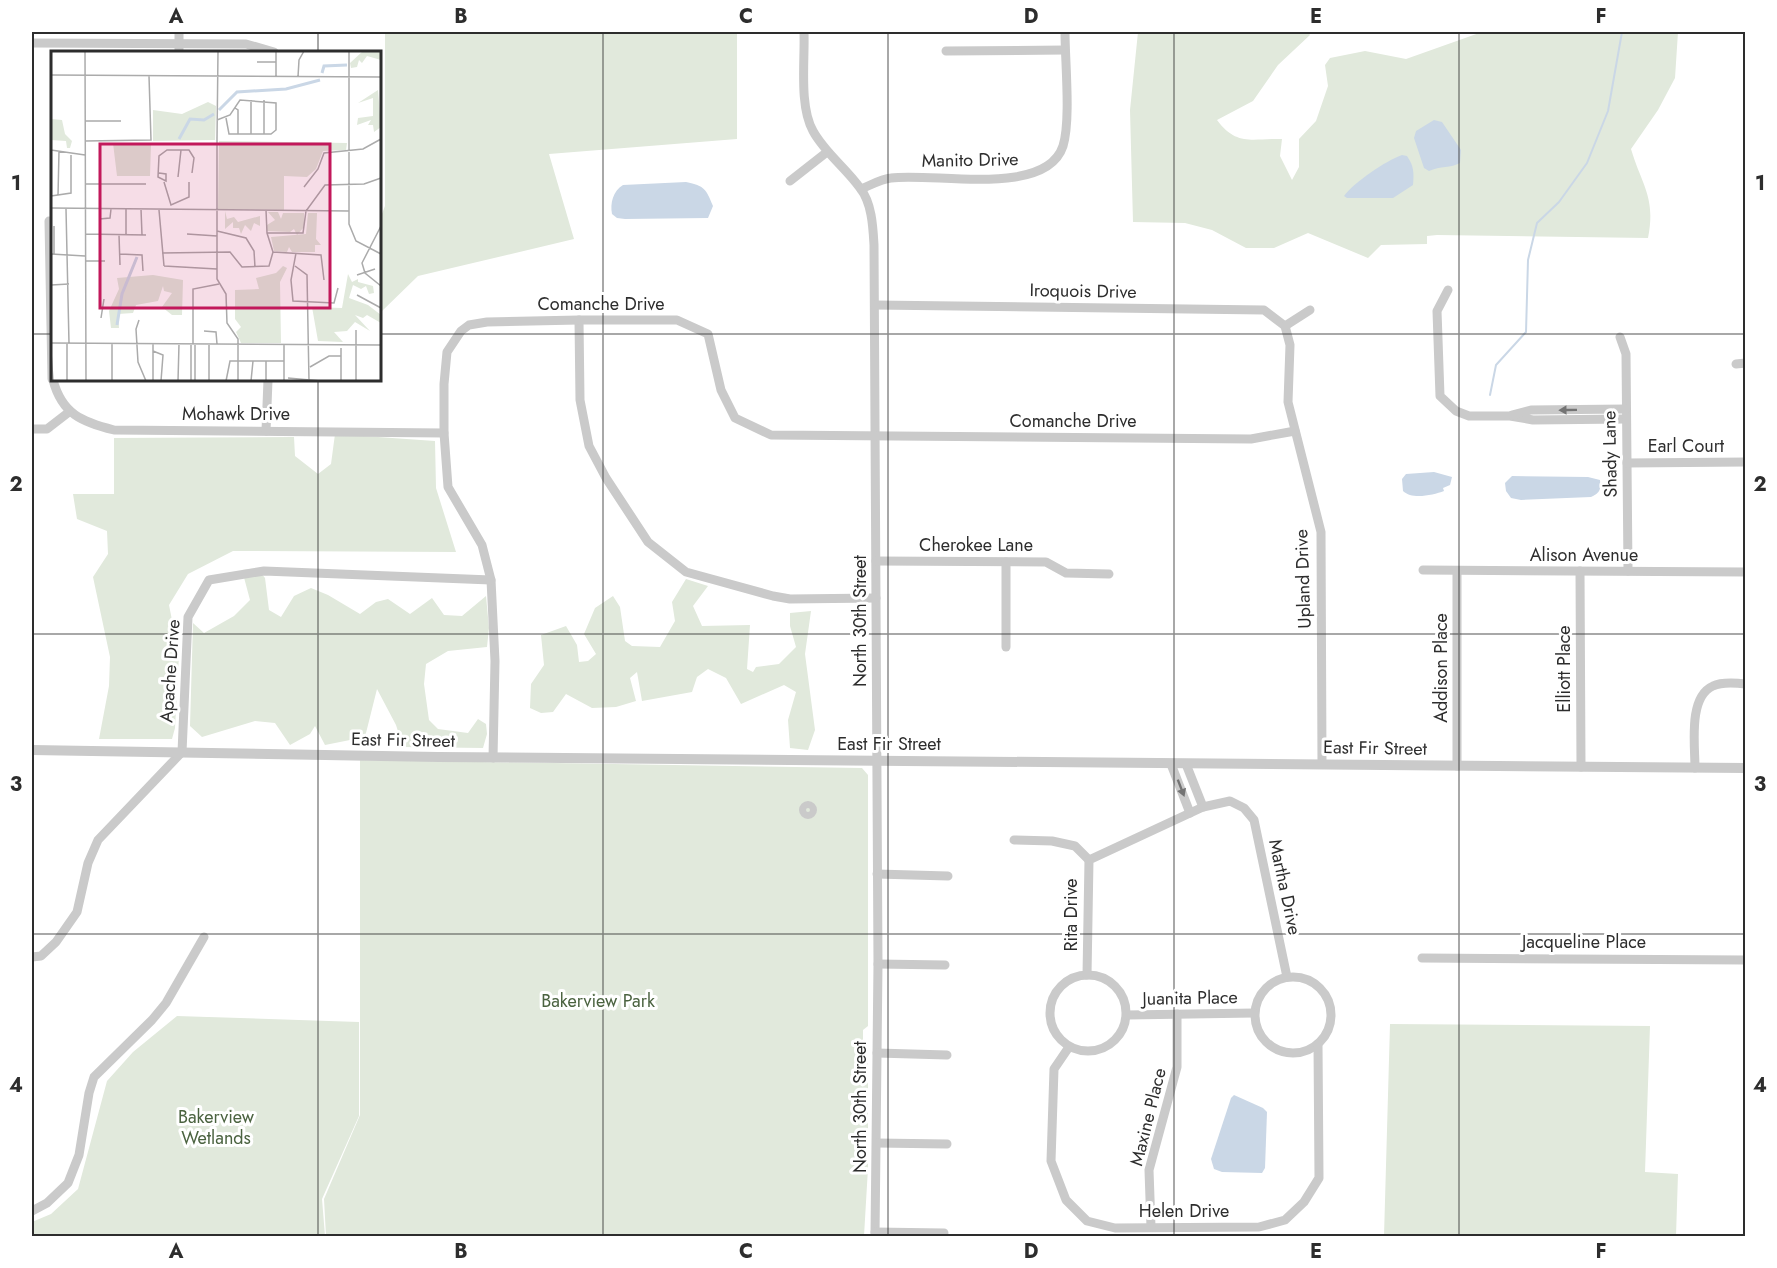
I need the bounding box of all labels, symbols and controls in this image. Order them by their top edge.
text: A [168,2,184,31]
text: B [454,2,468,31]
text: C [739,2,753,31]
text: D [1024,2,1038,31]
text: E [1310,2,1322,31]
text: F [1595,2,1607,31]
inset map [51,51,381,381]
street label: Manito Drive [921,146,1019,174]
text: 1 [11,169,21,198]
text: 1 [1755,169,1765,198]
street label: Iroquois Drive [1029,277,1137,305]
street label: Comanche Drive [537,291,665,317]
street label: Mohawk Drive [182,401,290,427]
one-way arrow [1558,405,1577,415]
street label: Comanche Drive [1009,408,1137,434]
street label: Shady Lane [1596,410,1624,498]
street label: Earl Court [1648,433,1725,459]
text: 2 [9,470,23,499]
text: 2 [1753,470,1767,499]
street label: Upland Drive [1288,529,1318,629]
street label: Cherokee Lane [919,532,1033,558]
street label: Alison Avenue [1530,542,1638,568]
street label: North 30th Street [847,554,873,687]
street label: Addison Place [1428,613,1454,723]
street label: Apache Drive [153,618,187,724]
street label: Elliott Place [1551,625,1577,713]
street label: East Fir Street [351,726,456,754]
street label: East Fir Street [837,731,942,757]
street label: East Fir Street [1323,734,1428,762]
text: 3 [10,770,22,799]
text: 3 [1754,770,1766,799]
one-way arrow [1176,779,1186,797]
street label: Martha Drive [1262,837,1308,937]
street label: Rita Drive [1058,878,1084,952]
street label: Jacqueline Place [1520,929,1646,955]
street label: Juanita Place [1140,984,1238,1012]
park label: Bakerview Park [541,988,655,1014]
street label: North 30th Street [847,1040,873,1173]
street label: Maxine Place [1123,1065,1173,1169]
text: 4 [9,1071,23,1100]
text: 4 [1753,1071,1767,1100]
park label: Bakerview Wetlands [178,1104,255,1151]
street label: Helen Drive [1139,1198,1229,1224]
text: A [168,1237,184,1266]
text: B [454,1237,468,1266]
text: C [739,1237,753,1266]
text: D [1024,1237,1038,1266]
text: E [1310,1237,1322,1266]
text: F [1595,1237,1607,1266]

